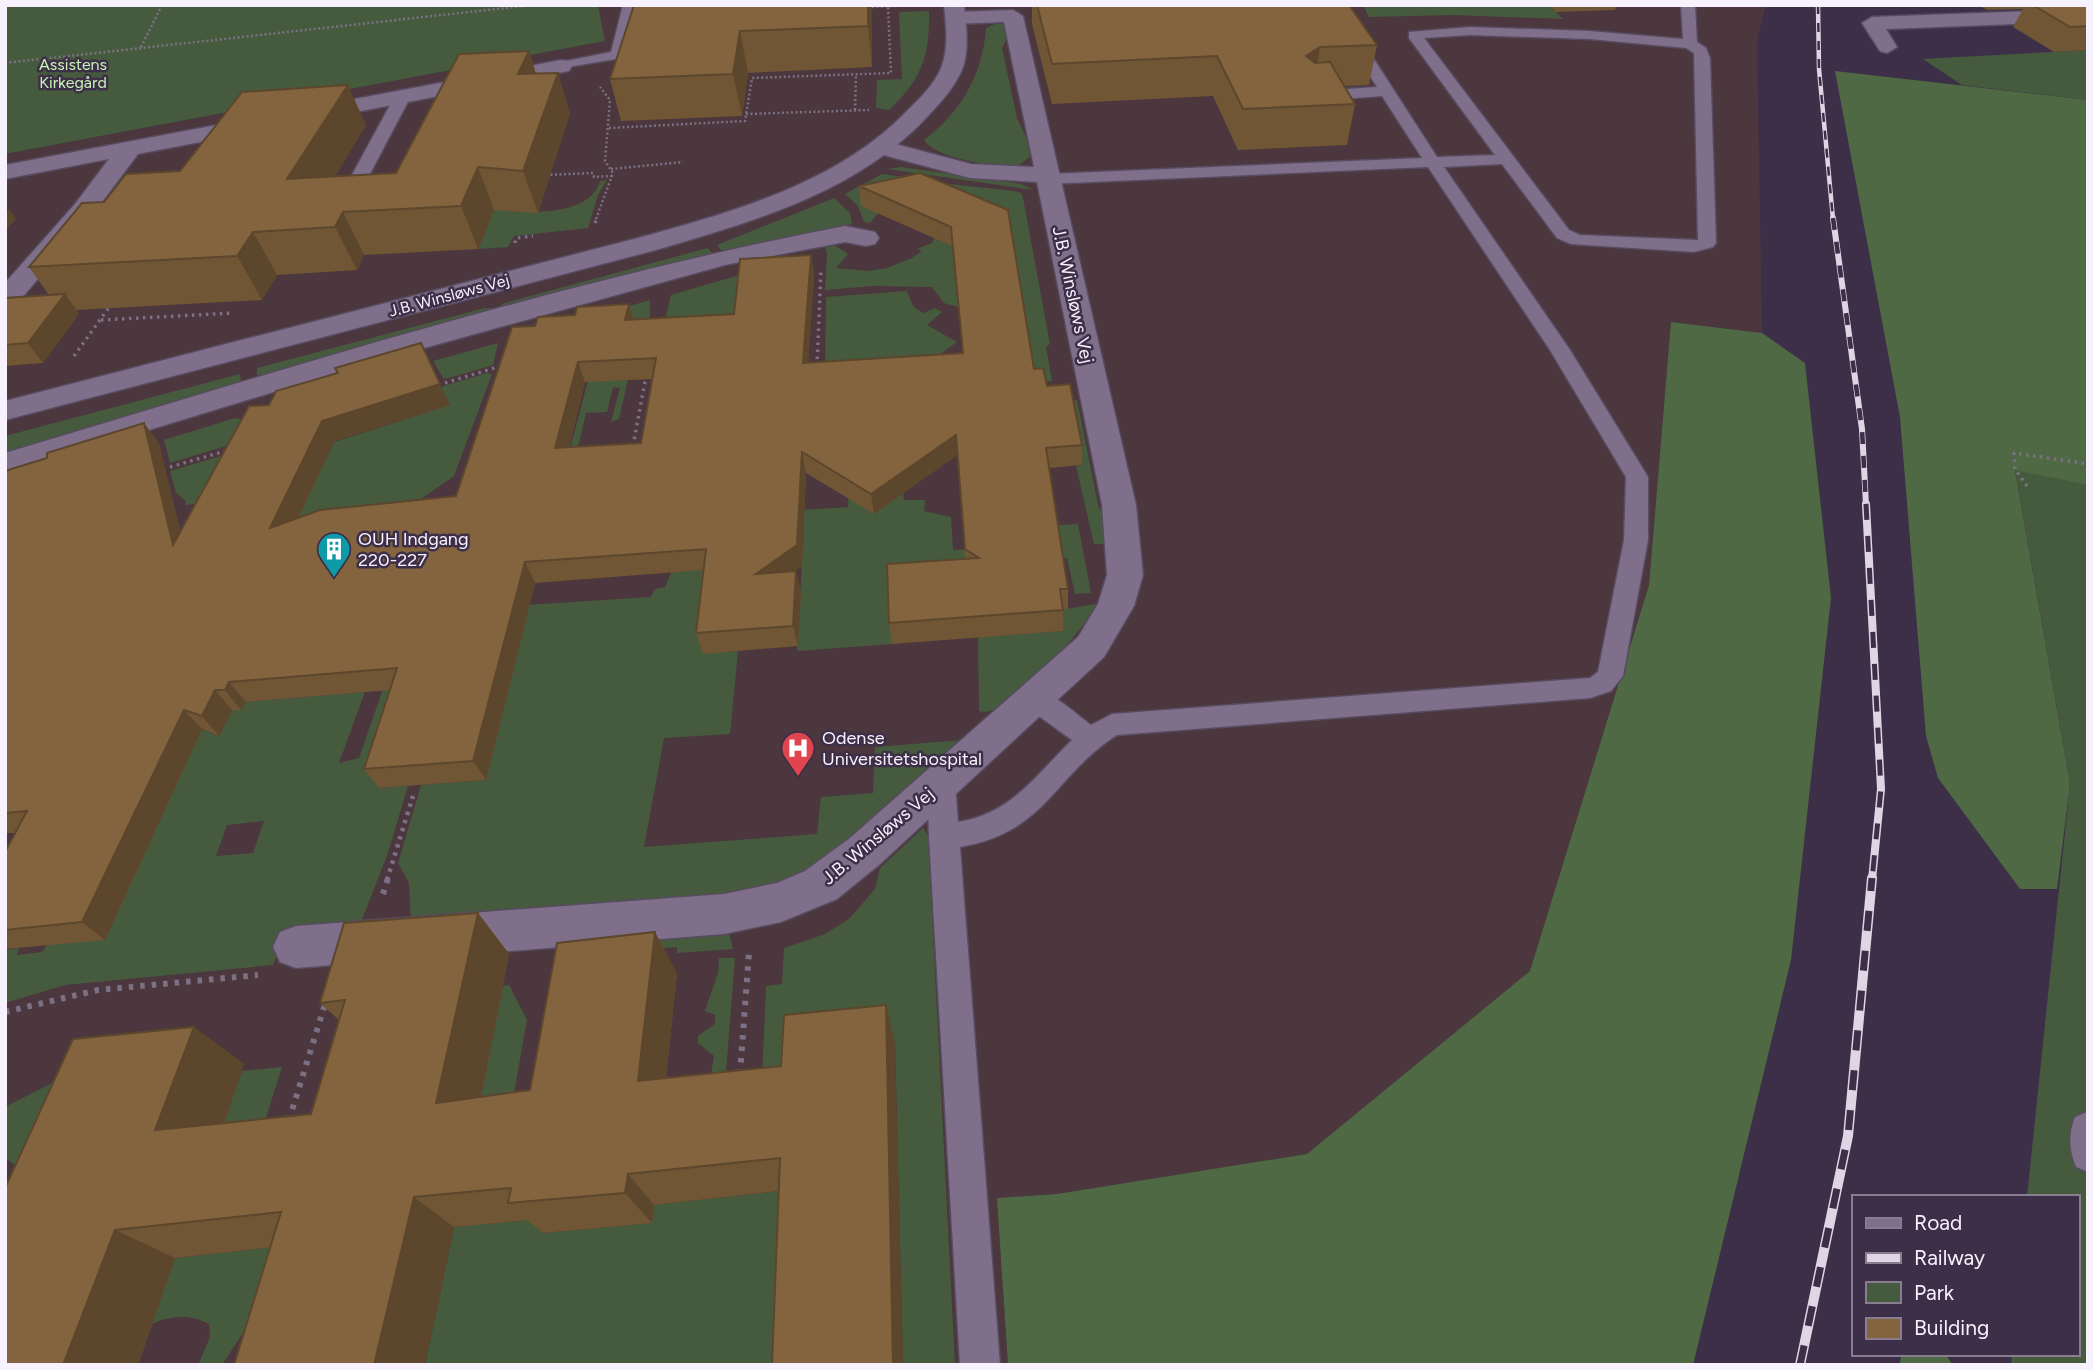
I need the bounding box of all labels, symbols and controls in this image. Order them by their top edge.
park label: Assistens Kirkegård [39,55,107,92]
street label: J.B. Winsløws Vej [1048,224,1098,366]
street label: J.B. Winsløws Vej [387,270,512,321]
place label: OUH Indgang 220-227 [358,528,468,571]
building icon: OUH Indgang 220-227 [315,530,353,579]
place label: Odense Universitetshospital [822,727,982,770]
hospital icon: Odense Universitetshospital [779,729,817,778]
street label: J.B. Winsløws Vej [817,783,939,889]
legend [1852,1195,2079,1356]
text: Road [1914,1210,1962,1235]
text: Railway [1914,1245,1985,1270]
text: Park [1914,1280,1955,1305]
text: Building [1914,1315,1989,1340]

